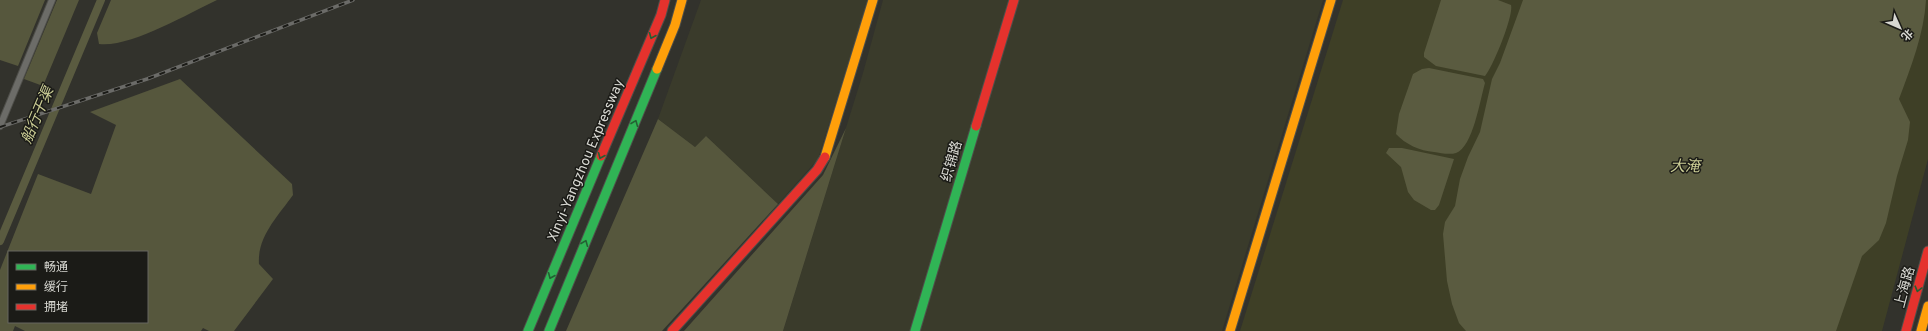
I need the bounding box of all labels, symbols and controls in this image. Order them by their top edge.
north arrow [1880,8,1920,48]
text: 北 [1898,26,1915,43]
one-way arrow [648,33,656,40]
street label: Xinyi-Yangzhou Expressway [544,77,628,244]
water label: 船行干渠 [18,82,60,147]
one-way arrow [630,119,638,126]
street label: 织锦路 [938,139,966,184]
one-way arrow [598,153,606,160]
water label: 大淹 [1670,158,1703,177]
one-way arrow [581,240,589,247]
legend [8,251,148,323]
text: 畅通 [44,260,68,276]
street label: 上海路 [1892,265,1919,310]
one-way arrow [548,273,556,280]
text: 缓行 [44,280,68,296]
one-way arrow [1914,285,1923,292]
text: 拥堵 [44,300,68,316]

